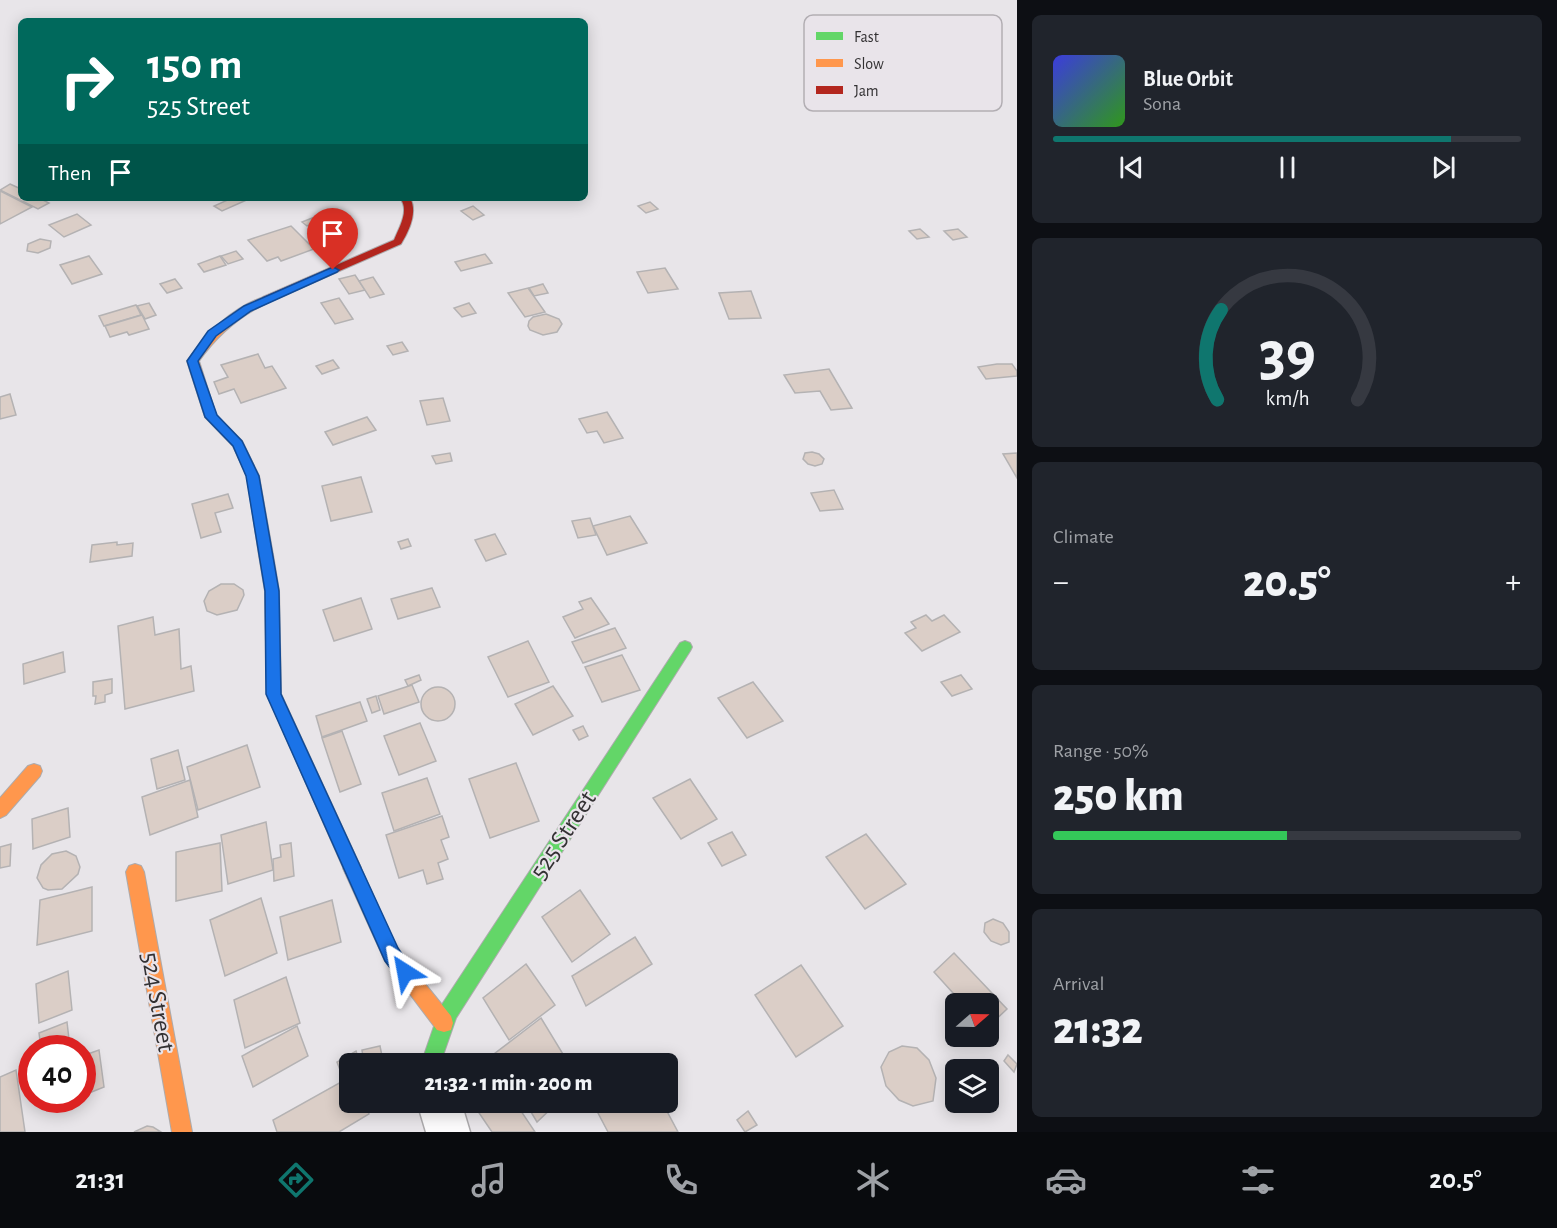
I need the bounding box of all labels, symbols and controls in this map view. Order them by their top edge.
legend [804,15,1002,111]
text: Fast [854,29,879,45]
icon: right [48,42,126,120]
text: 150 m [147,44,242,86]
text: Slow [854,56,884,72]
text: Blue Orbit [1143,68,1233,90]
text: Jam [854,83,879,99]
text: 525 Street [147,93,250,120]
text: Sona [1143,94,1181,114]
icon: previous [1115,151,1148,184]
icon: pause [1271,151,1304,184]
icon: next [1427,151,1460,184]
icon: arrive [104,156,137,189]
text: Then [48,162,92,184]
pin [307,208,358,270]
icon: arrive [316,217,349,250]
text: 39 [1258,324,1316,386]
text: km/h [1265,388,1309,409]
text: Climate [1053,527,1114,547]
text: 20.5° [1243,560,1331,605]
text: − [1053,566,1069,599]
text: + [1505,566,1521,599]
text: Range · 50% [1053,741,1149,761]
text: 250 km [1053,774,1184,819]
street label: 525 Street [525,786,601,884]
position arrow [373,940,437,1004]
street label: 524 Street [136,950,180,1054]
text: Arrival [1053,974,1104,994]
north arrow [945,993,999,1047]
map controls [945,993,999,1113]
text: 21:32 [1053,1007,1143,1052]
speed limit sign: 40 [18,1035,96,1113]
button: layers [945,1059,999,1113]
text: 21:32 · 1 min · 200 m [425,1072,592,1094]
icon: directions [275,1159,317,1201]
icon: music [468,1159,510,1201]
icon: phone [660,1159,702,1201]
icon: climate [852,1159,894,1201]
icon: car [1045,1159,1087,1201]
icon: filters [1237,1159,1279,1201]
text: 21:31 [75,1166,125,1193]
text: 20.5° [1429,1166,1482,1193]

